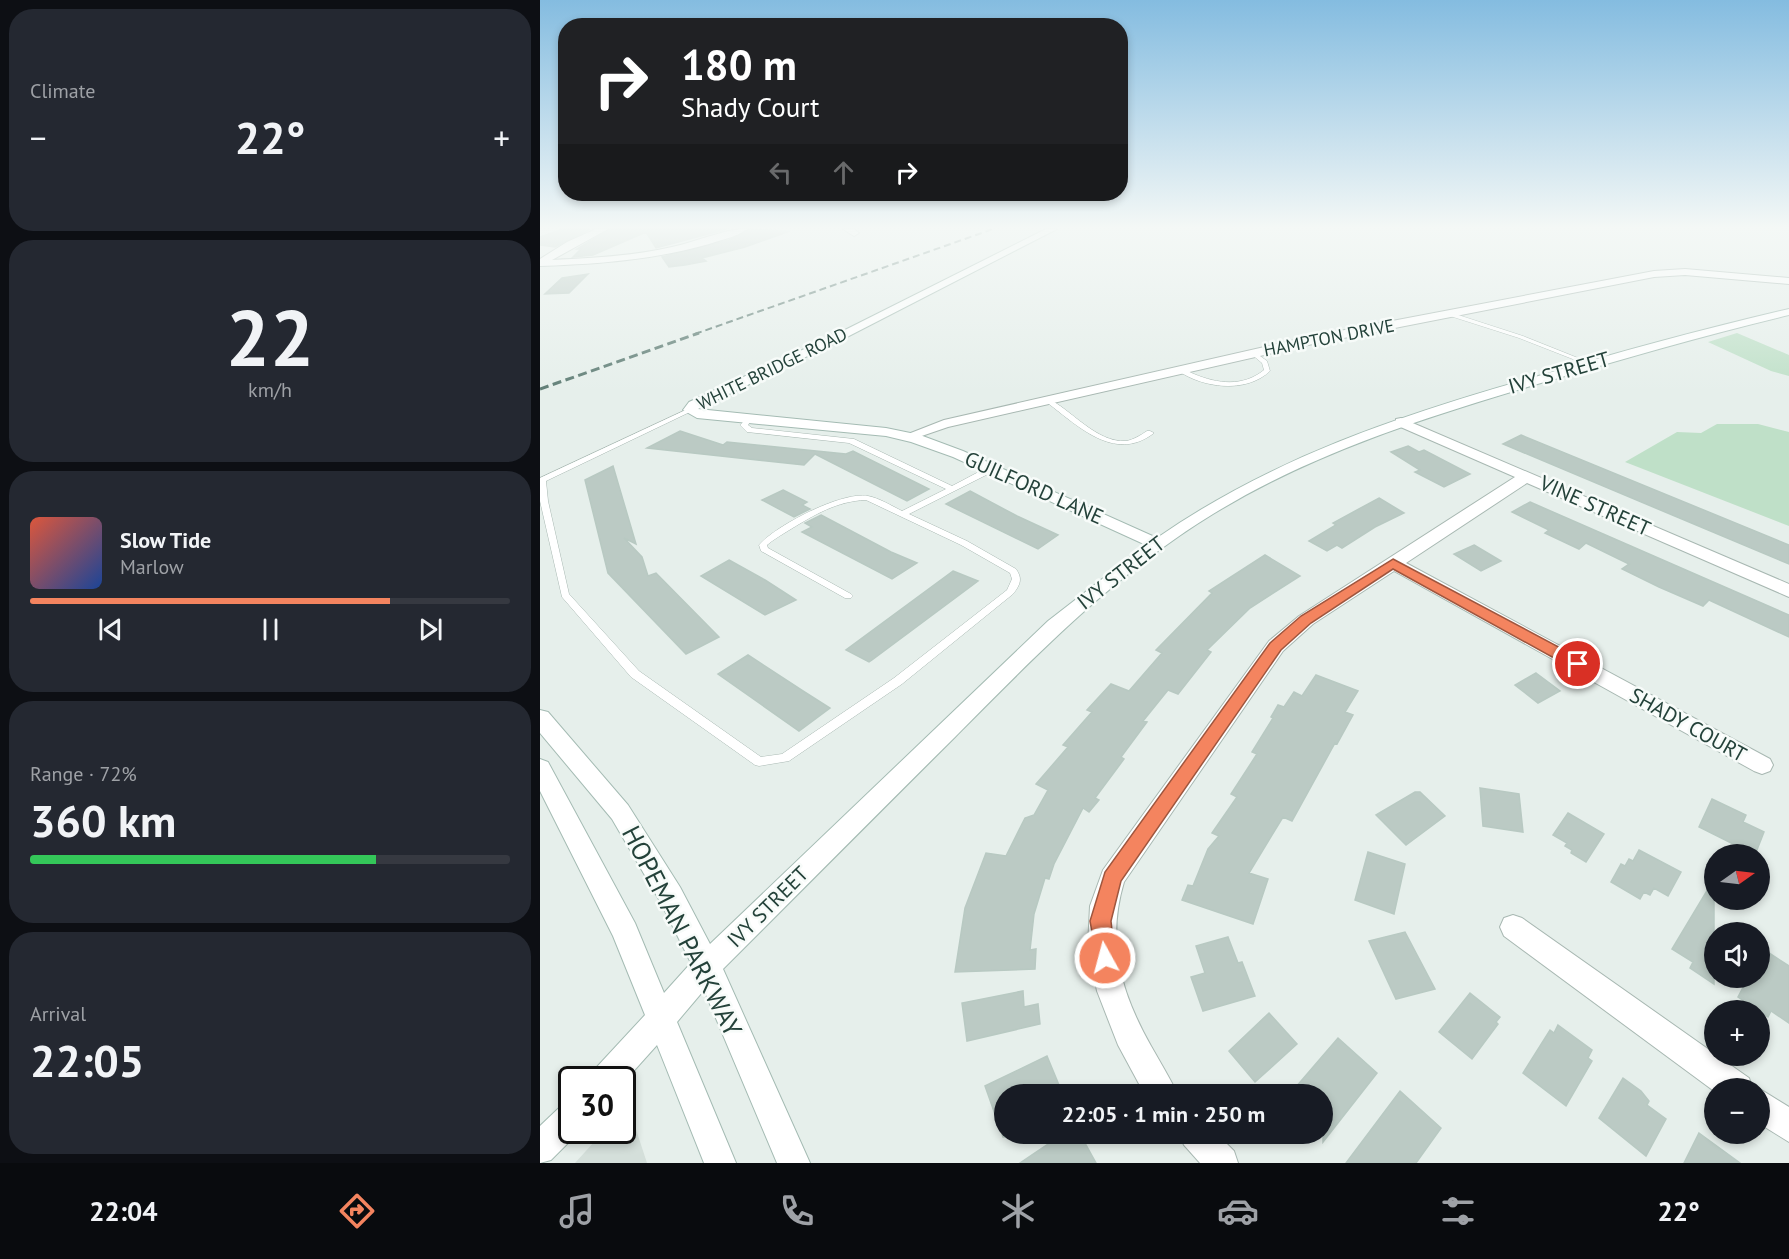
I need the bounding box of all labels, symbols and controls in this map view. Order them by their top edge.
text: 180 m [681,37,797,92]
icon: right [582,42,660,120]
text: Climate [30,78,96,104]
text: Shady Court [681,90,819,124]
text: 22° [235,108,305,166]
text: − [30,116,47,159]
text: + [493,116,510,159]
icon: left [764,156,797,189]
icon: ahead [827,156,860,189]
icon: right [890,156,923,189]
text: 22 [226,287,314,388]
street label: HAMPTON DRIVE [1262,314,1396,361]
street label: WHITE BRIDGE ROAD [693,322,851,415]
street label: IVY STREET [1505,345,1613,400]
text: km/h [248,377,292,403]
street label: GUILFORD LANE [961,445,1108,530]
street label: VINE STREET [1535,469,1655,542]
text: Slow Tide [120,526,211,554]
street label: IVY STREET [1071,530,1170,615]
text: Marlow [120,554,184,580]
icon: previous [94,613,127,646]
icon: pause [254,613,287,646]
icon: next [414,613,447,646]
pin [1552,638,1603,689]
icon: arrive [1561,647,1594,680]
street label: SHADY COURT [1625,681,1752,768]
text: Range · 72% [30,761,137,787]
text: 360 km [30,791,176,849]
street label: HOPEMAN PARKWAY [615,820,750,1042]
north arrow [1704,844,1770,910]
map controls [1704,844,1770,1144]
street label: IVY STREET [721,860,814,953]
button: sound [1704,922,1770,988]
position arrow [1073,926,1137,990]
button: + [1704,1000,1770,1066]
text: Arrival [30,1001,86,1027]
text: 22:05 [30,1031,144,1089]
speed limit sign: 30 [558,1066,636,1144]
button: − [1704,1078,1770,1144]
text: 22:05 · 1 min · 250 m [1062,1100,1265,1128]
icon: directions [336,1190,378,1232]
icon: music [556,1190,598,1232]
icon: phone [776,1190,818,1232]
icon: climate [997,1190,1039,1232]
icon: car [1217,1190,1259,1232]
icon: filters [1437,1190,1479,1232]
text: 22:04 [89,1194,158,1228]
text: 22° [1657,1194,1700,1228]

